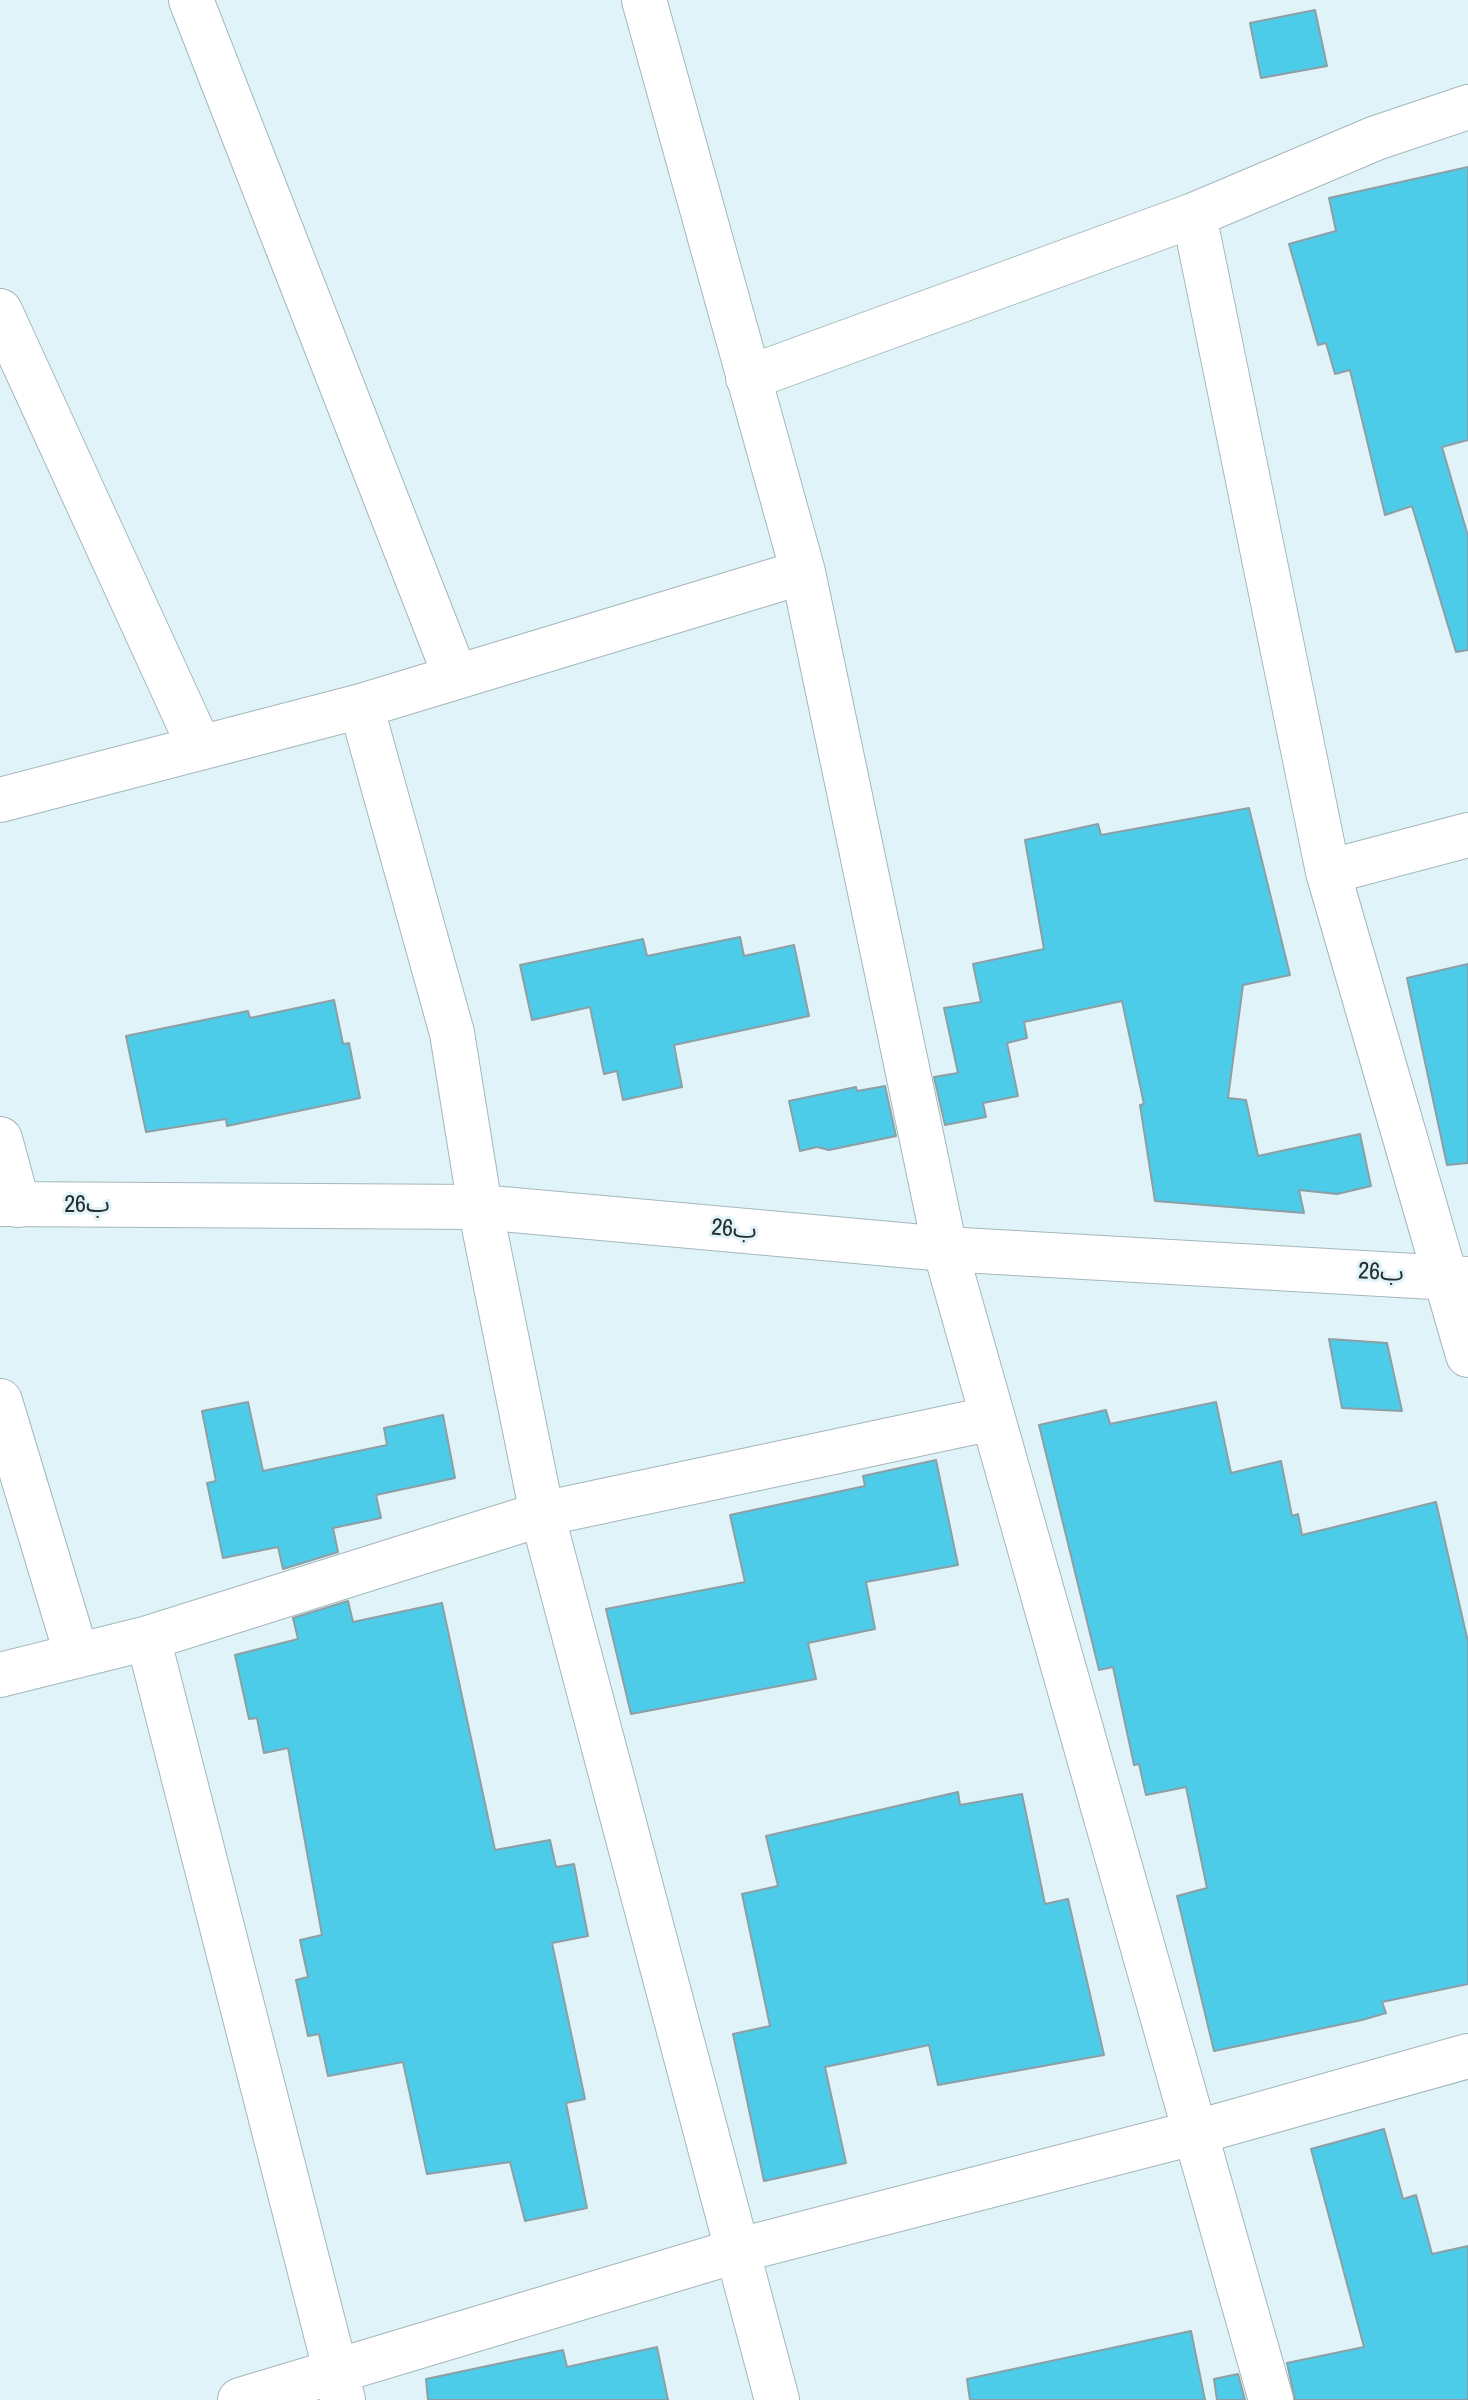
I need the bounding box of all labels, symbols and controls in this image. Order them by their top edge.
street label: 26ب [64,1192,110,1220]
street label: 26ب [710,1214,758,1246]
street label: 26ب [1357,1257,1405,1289]

